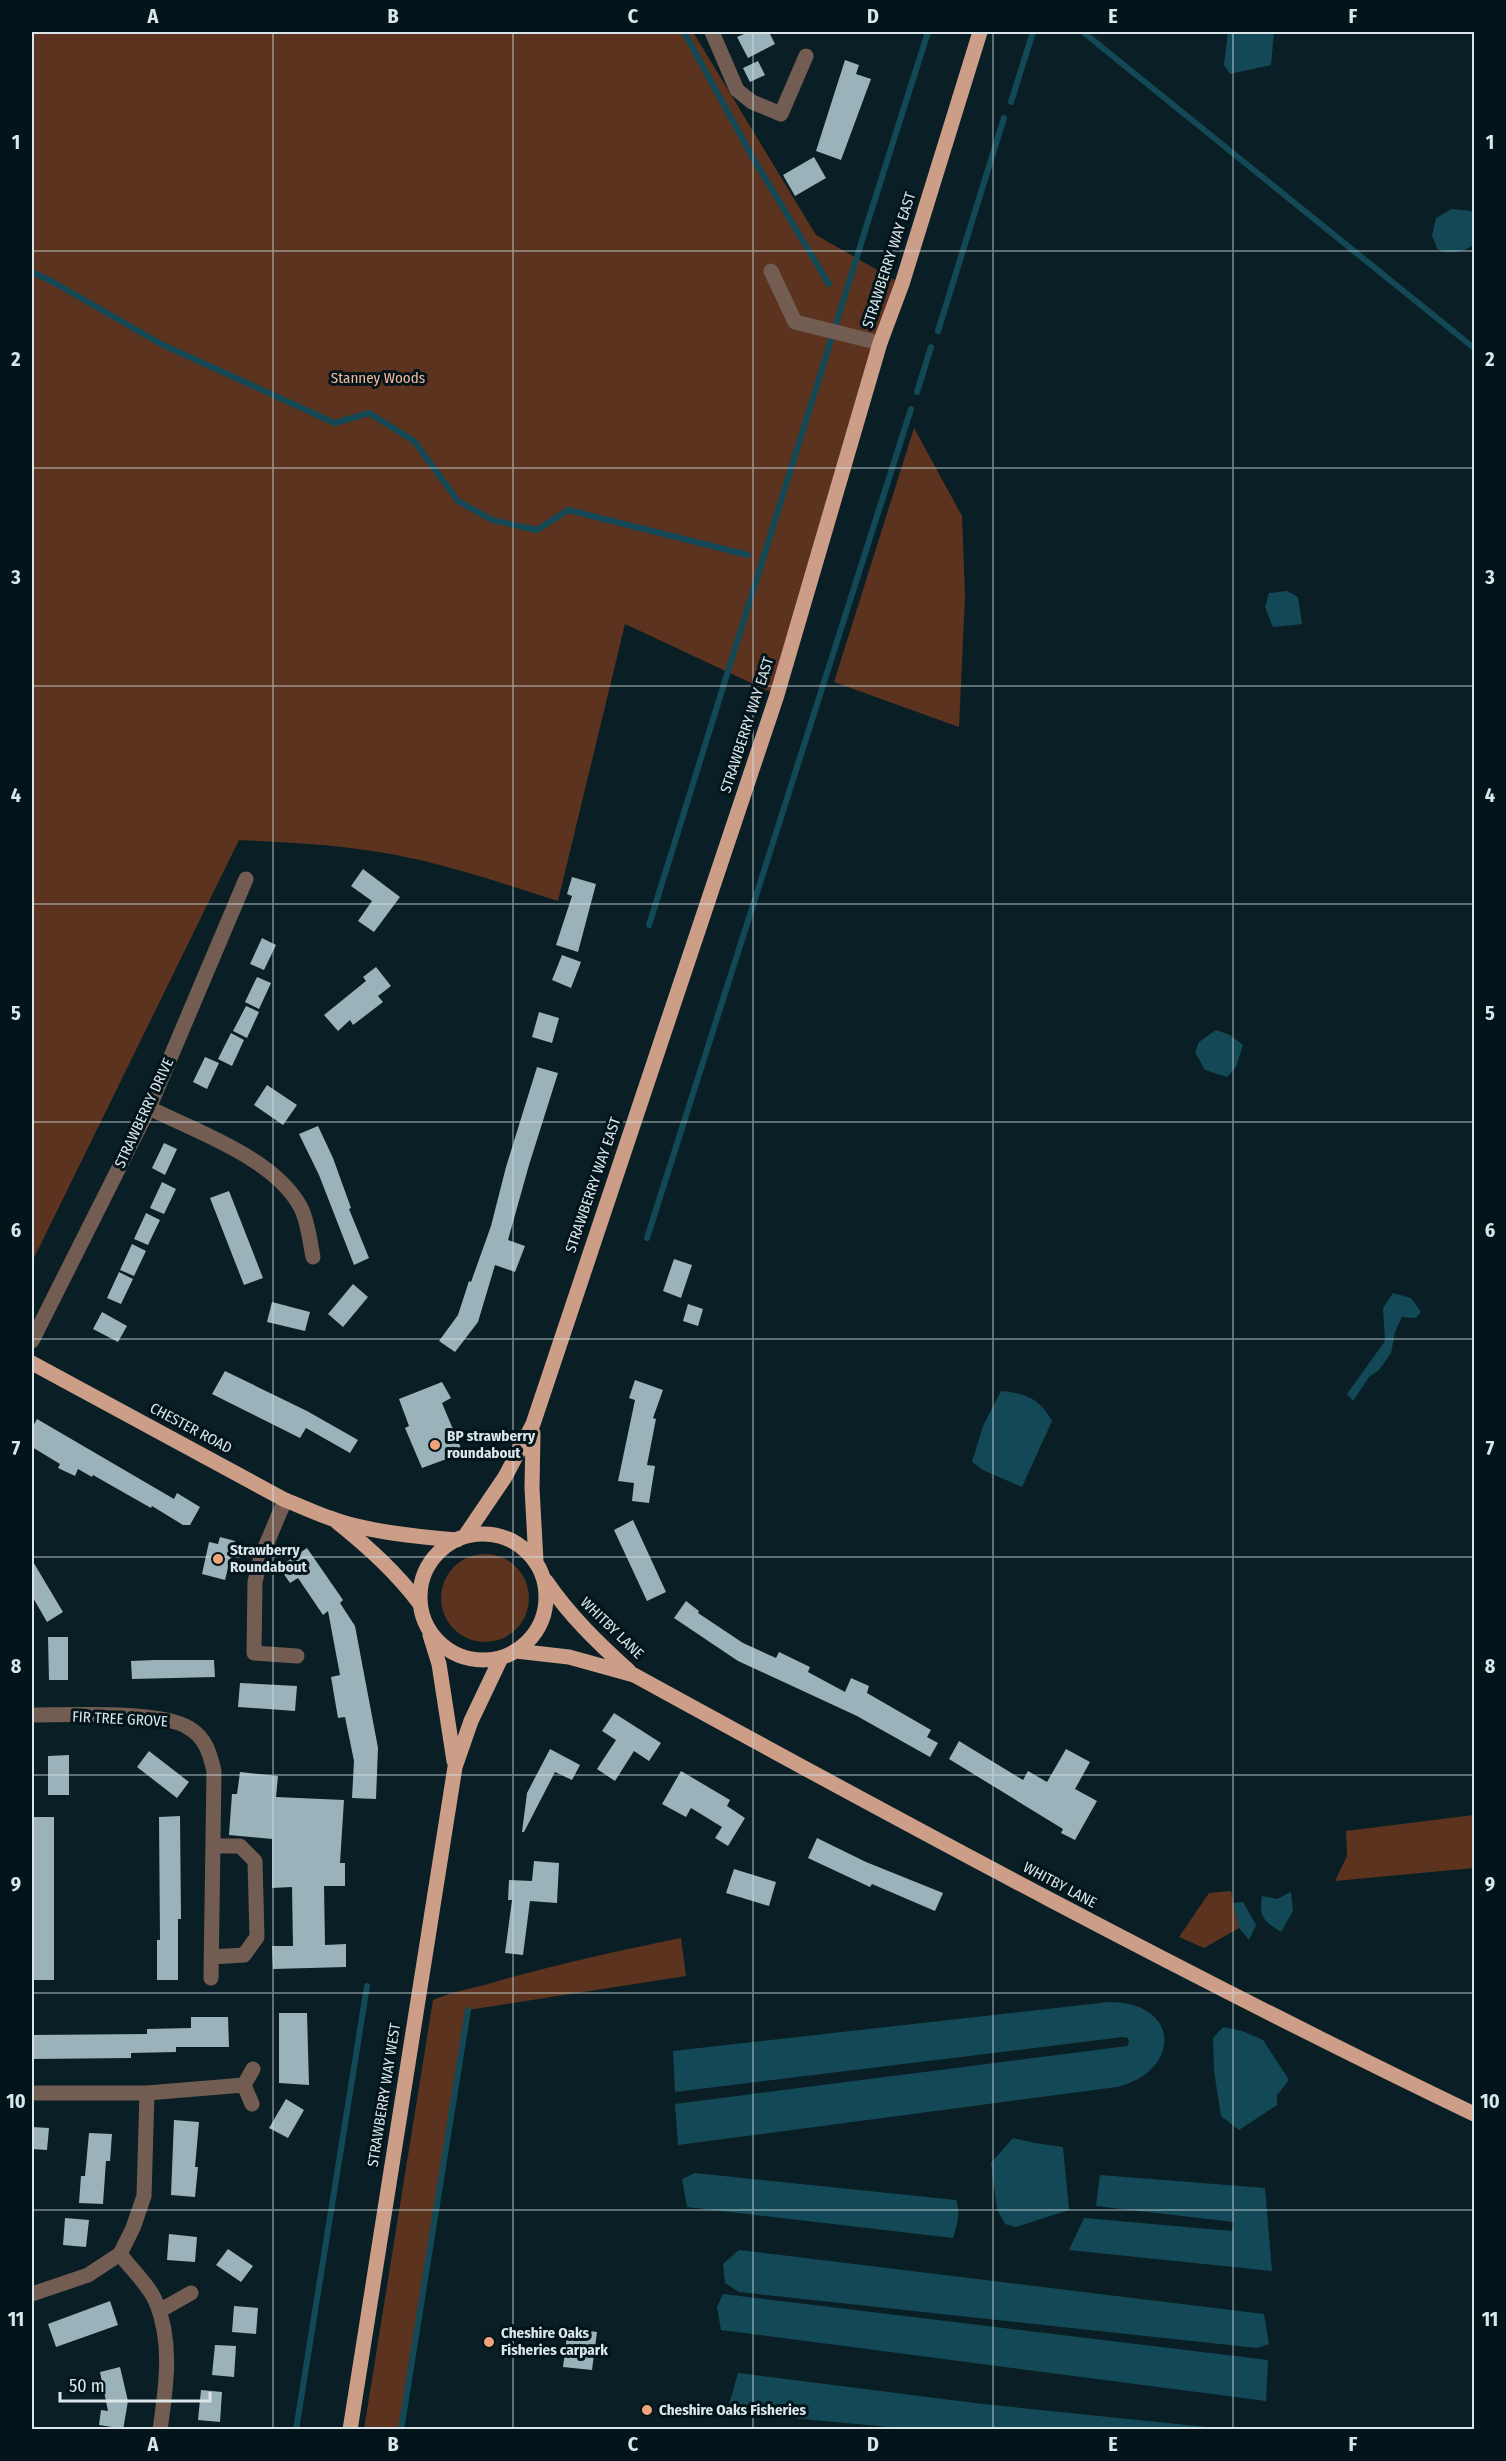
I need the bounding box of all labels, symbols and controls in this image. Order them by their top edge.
text: A [147,4,160,28]
text: B [387,4,399,28]
text: C [628,4,639,28]
text: D [867,4,879,28]
text: E [1108,4,1118,28]
text: F [1349,4,1358,28]
text: 1 [12,130,20,154]
text: 1 [1486,130,1494,154]
street label: STRAWBERRY WAY EAST [859,190,920,330]
text: 2 [10,347,21,371]
text: 2 [1484,347,1495,371]
park label: Stanney Woods [331,369,425,387]
text: 3 [10,565,21,589]
text: 3 [1484,565,1495,589]
street label: STRAWBERRY WAY EAST [717,655,778,795]
text: 4 [11,783,21,807]
text: 4 [1485,783,1495,807]
text: 5 [11,1001,21,1025]
text: 5 [1485,1001,1495,1025]
street label: STRAWBERRY DRIVE [111,1055,177,1171]
street label: STRAWBERRY WAY EAST [561,1115,625,1255]
text: 6 [11,1218,21,1242]
text: 6 [1485,1218,1495,1242]
street label: CHESTER ROAD [147,1399,235,1457]
place label: BP strawberry roundabout [447,1427,536,1462]
text: 7 [12,1436,21,1460]
text: 7 [1486,1436,1495,1460]
marker: BP strawberry roundabout [428,1438,442,1452]
place label: Strawberry Roundabout [230,1541,307,1576]
marker: Strawberry Roundabout [211,1552,225,1566]
street label: WHITBY LANE [577,1593,647,1663]
text: 8 [11,1654,22,1678]
text: 8 [1485,1654,1496,1678]
street label: FIR TREE GROVE [72,1708,168,1730]
street label: WHITBY LANE [1020,1858,1100,1912]
text: 9 [11,1872,21,1896]
text: 9 [1485,1872,1495,1896]
street label: STRAWBERRY WAY WEST [364,2022,404,2168]
text: 10 [6,2089,26,2113]
text: 10 [1480,2089,1500,2113]
text: 11 [8,2307,24,2331]
text: 11 [1482,2307,1498,2331]
place label: Cheshire Oaks Fisheries carpark [501,2324,608,2359]
marker: Cheshire Oaks Fisheries carpark [482,2335,496,2349]
scale bar [60,2365,210,2403]
text: 50 m [69,2375,105,2397]
place label: Cheshire Oaks Fisheries [659,2401,806,2419]
marker: Cheshire Oaks Fisheries [640,2403,654,2417]
text: A [147,2432,160,2456]
text: B [387,2432,399,2456]
text: C [628,2432,639,2456]
text: D [867,2432,879,2456]
text: E [1108,2432,1118,2456]
text: F [1349,2432,1358,2456]

